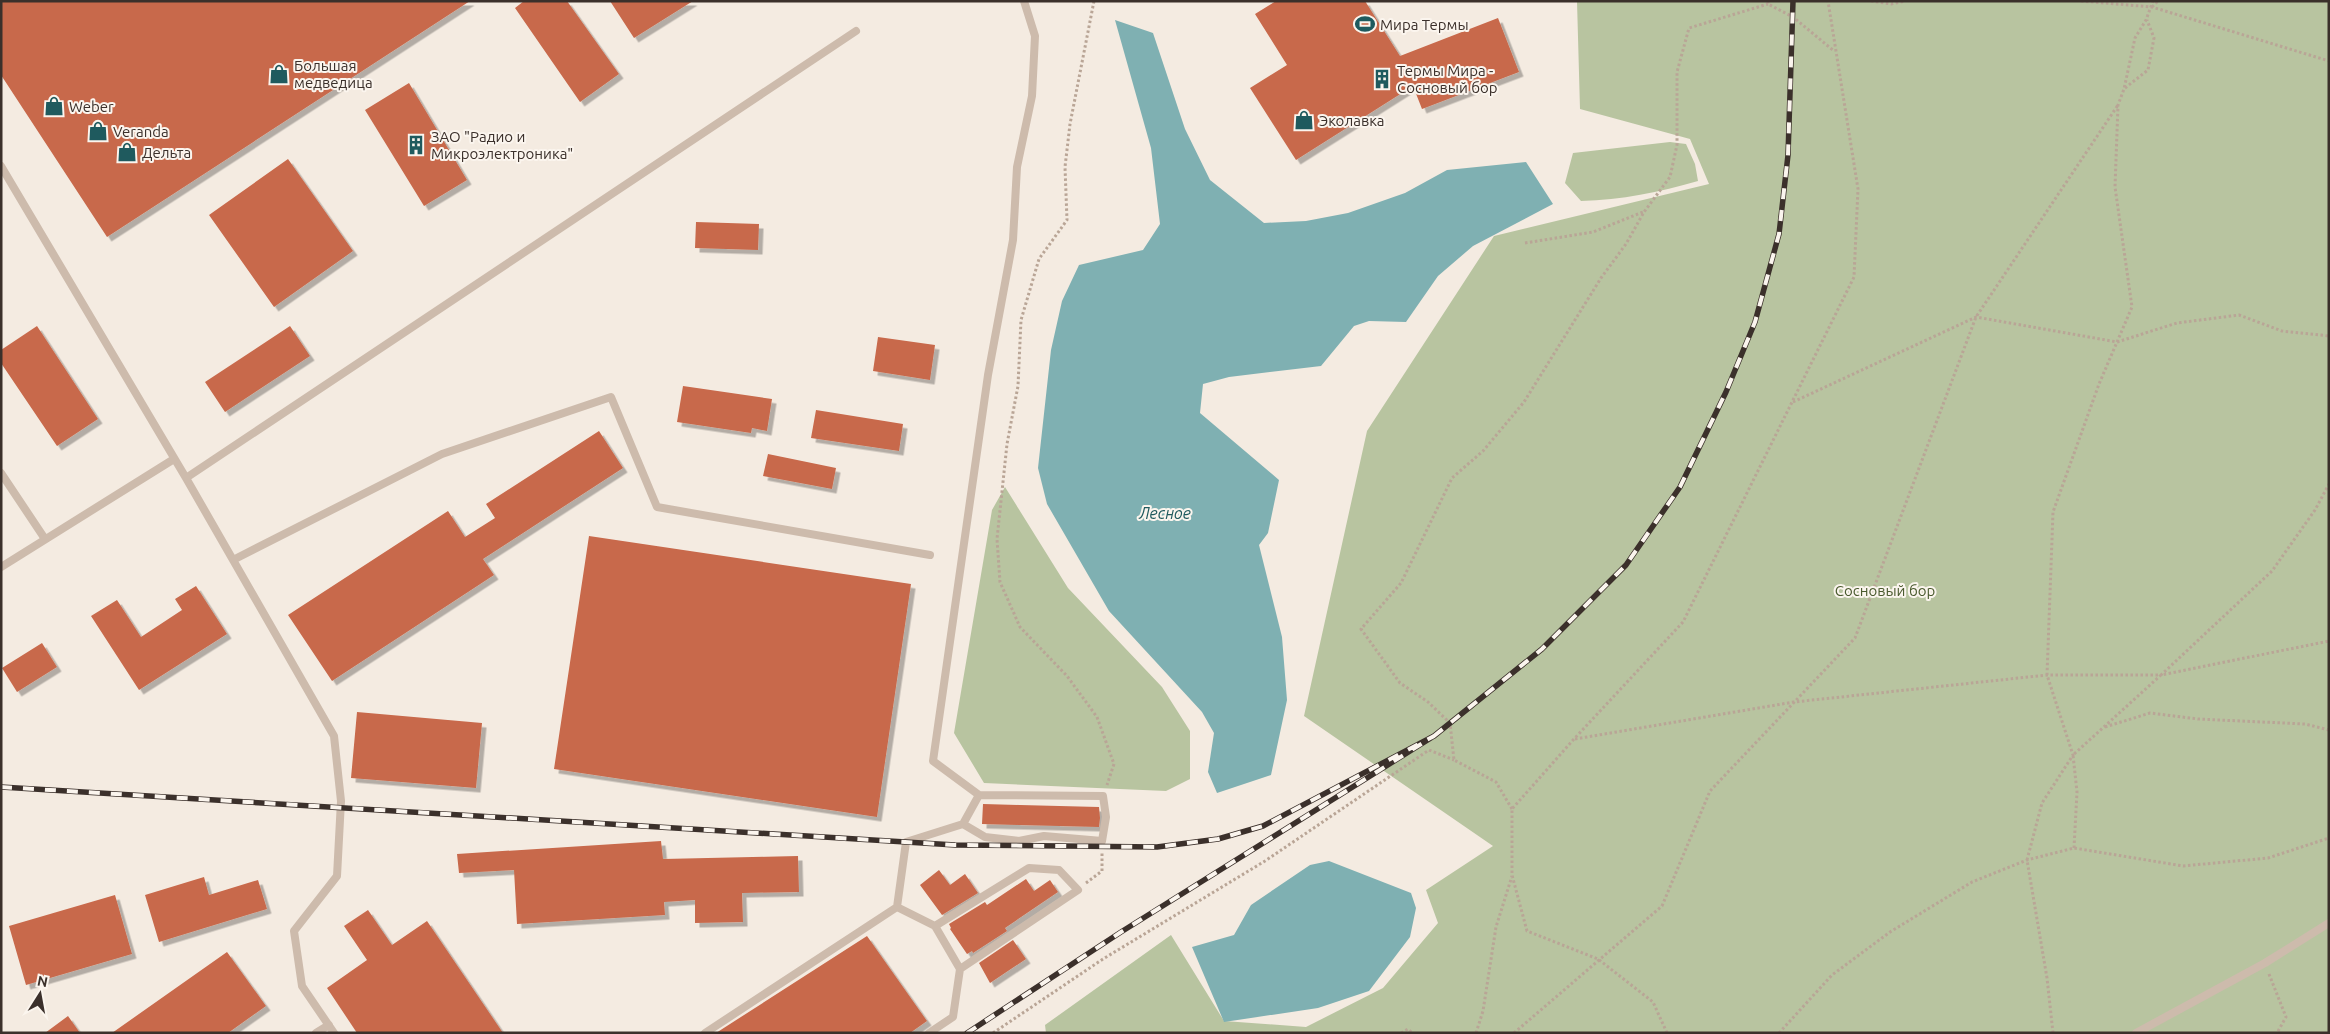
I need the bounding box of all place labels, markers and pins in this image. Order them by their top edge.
sports icon: Мира Термы [1354,13,1376,35]
place label: Мира Термы [1380,16,1469,33]
place label: Большая медведица [294,57,373,91]
place label: Термы Мира - Сосновый бор [1397,62,1498,96]
shop icon: Большая медведица [268,63,290,85]
building icon: Термы Мира - Сосновый бор [1371,68,1393,90]
shop icon: Weber [43,95,65,117]
place label: Weber [69,98,114,115]
shop icon: Эколавка [1293,109,1315,131]
place label: Эколавка [1319,112,1385,129]
shop icon: Veranda [87,120,109,142]
place label: Veranda [113,123,169,140]
place label: ЗАО "Радио и Микроэлектроника" [431,128,573,162]
building icon: ЗАО "Радио и Микроэлектроника" [405,134,427,156]
shop icon: Дельта [116,141,138,163]
place label: Дельта [142,144,191,161]

